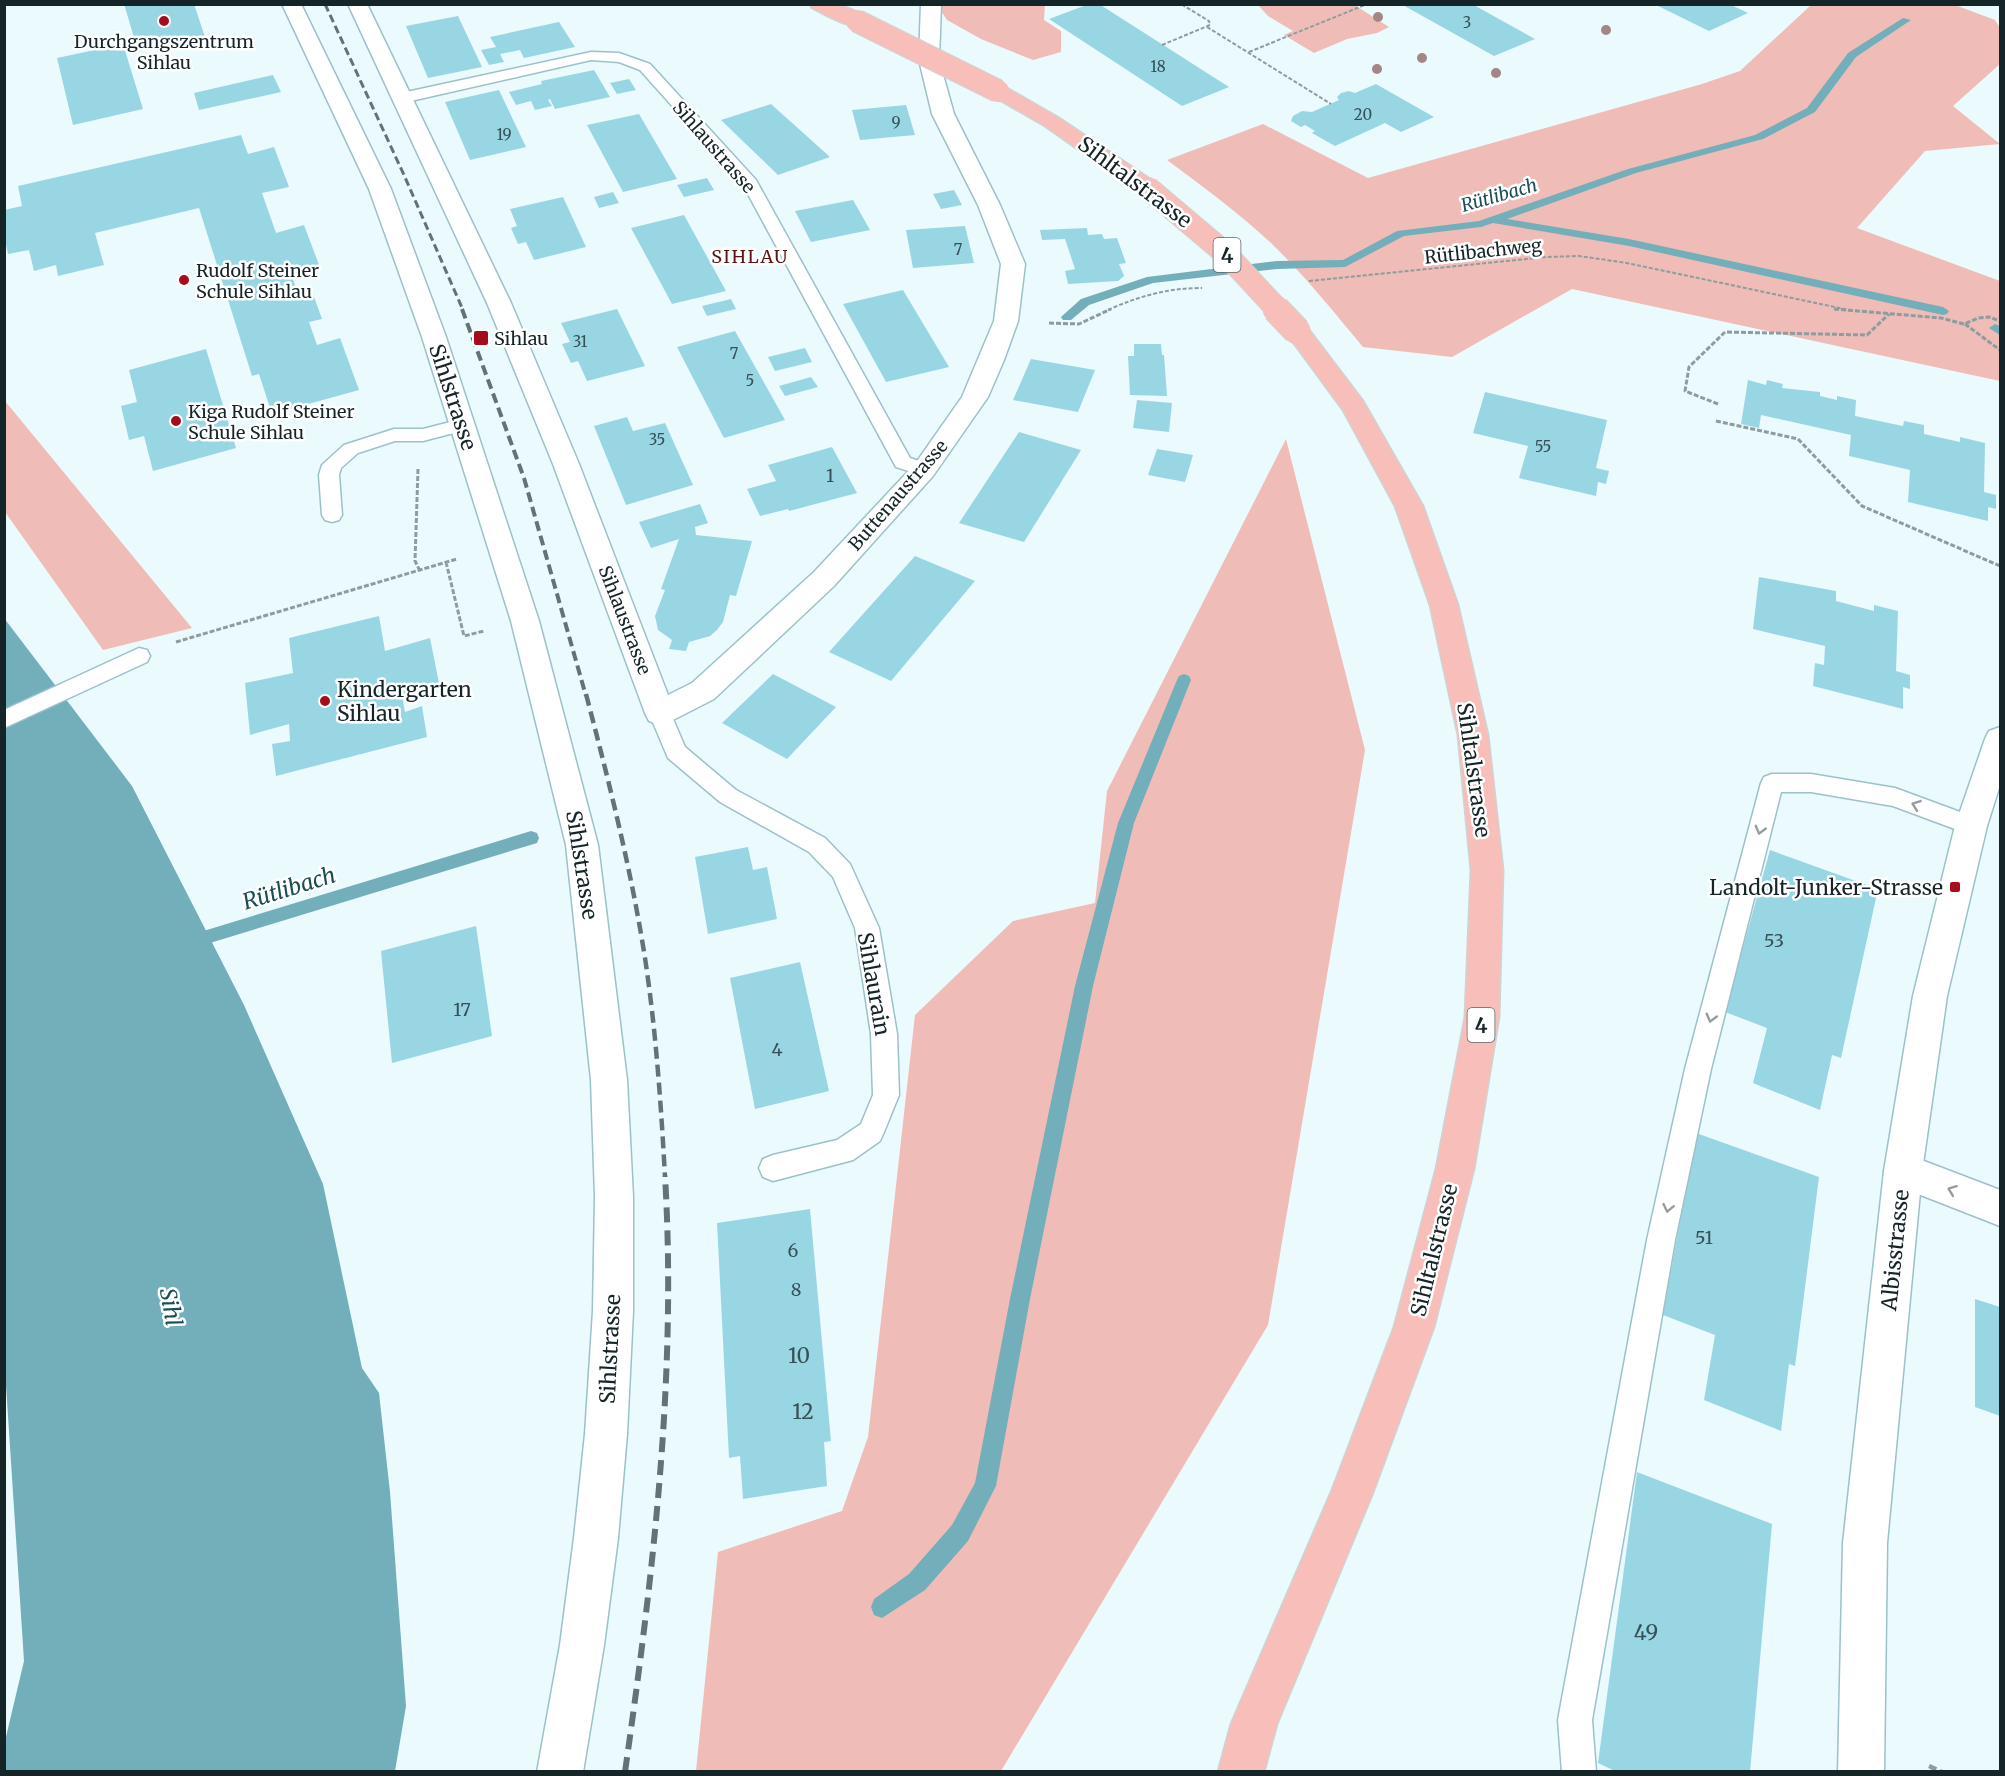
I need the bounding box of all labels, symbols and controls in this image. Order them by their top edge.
house number: 3 [1463,13,1471,32]
marker: Durchgangszentrum Sihlau [157,14,171,28]
place label: Durchgangszentrum Sihlau [74,30,254,74]
house number: 18 [1150,57,1166,76]
street label: Sihlaustrasse [668,96,760,198]
house number: 20 [1354,105,1372,124]
house number: 9 [891,113,901,132]
house number: 19 [496,125,512,144]
street label: Sihltalstrasse [1073,130,1197,234]
water label: Rütlibach [1458,173,1540,217]
street label: Rütlibachweg [1423,233,1543,269]
road number: 4 [1214,238,1240,272]
house number: 7 [954,240,963,259]
district label: SIHLAU [711,245,789,268]
place label: Rudolf Steiner Schule Sihlau [196,259,319,303]
marker: Rudolf Steiner Schule Sihlau [177,273,191,287]
place label: Sihlau [494,327,548,350]
marker: Sihlau [472,329,490,347]
house number: 31 [573,332,588,351]
street label: Sihlstrasse [423,341,483,454]
house number: 7 [730,344,739,363]
house number: 5 [746,371,754,390]
place label: Kiga Rudolf Steiner Schule Sihlau [188,400,355,444]
marker: Kiga Rudolf Steiner Schule Sihlau [169,414,183,428]
house number: 35 [649,430,665,449]
street label: Buttenaustrasse [844,435,952,555]
house number: 55 [1535,437,1551,456]
house number: 1 [826,464,834,487]
street label: Sihlaustrasse [594,562,656,678]
place label: Kindergarten Sihlau [337,676,472,727]
marker: Kindergarten Sihlau [318,694,332,708]
street label: Sihltalstrasse [1451,701,1497,839]
one-way arrow [1912,799,1922,812]
street label: Sihlstrasse [560,809,604,921]
one-way arrow [1755,824,1767,834]
water label: Rütlibach [239,861,339,915]
place label: Landolt-Junker-Strasse [1709,874,1943,901]
marker: Landolt-Junker-Strasse [1948,880,1962,894]
house number: 53 [1764,929,1784,952]
street label: Sihlaurain [852,930,896,1038]
house number: 17 [453,998,471,1021]
road number: 4 [1468,1008,1494,1042]
one-way arrow [1706,1013,1719,1023]
house number: 4 [771,1038,783,1061]
street label: Sihltalstrasse [1404,1181,1464,1319]
one-way arrow [1947,1185,1958,1197]
street label: Albisstrasse [1875,1188,1915,1313]
one-way arrow [1662,1203,1675,1213]
house number: 51 [1695,1226,1713,1249]
house number: 6 [788,1239,799,1262]
house number: 8 [791,1278,801,1301]
water label: Sihl [154,1286,188,1328]
street label: Sihlstrasse [594,1293,626,1405]
house number: 10 [788,1342,810,1369]
house number: 12 [792,1398,814,1425]
house number: 49 [1634,1619,1658,1646]

